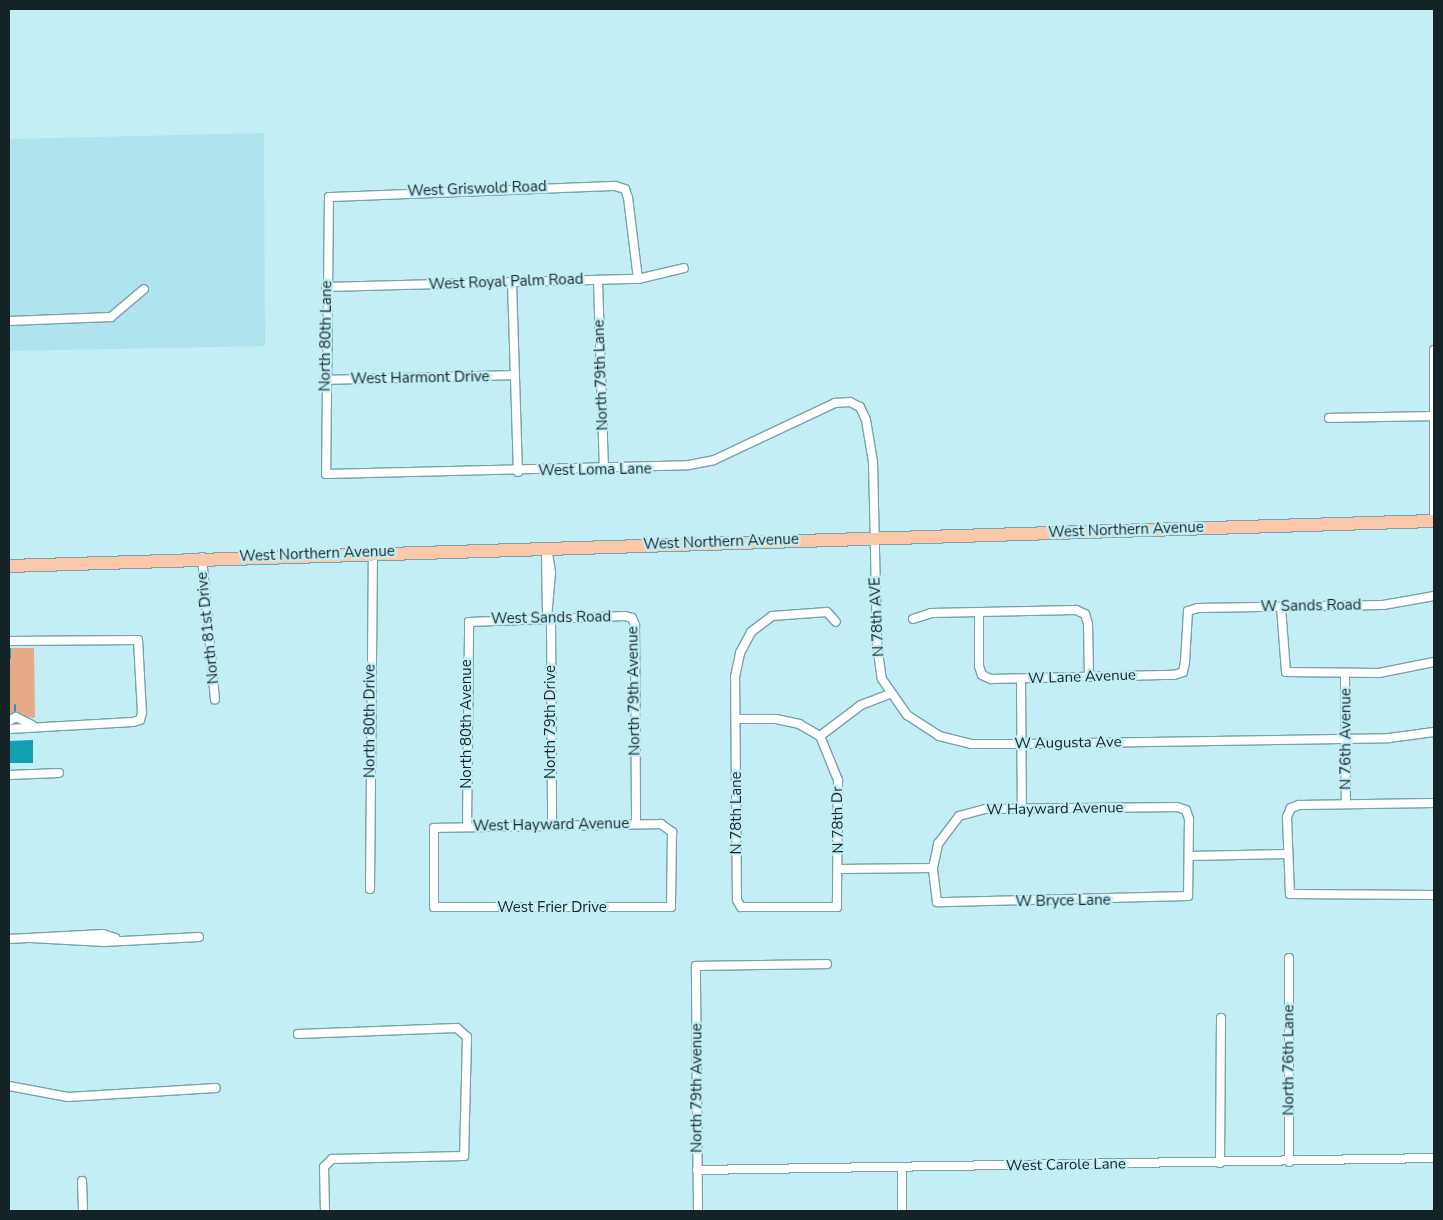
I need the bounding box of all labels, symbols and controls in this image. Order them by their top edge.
street label: West Griswold Road [407,178,547,200]
street label: West Royal Palm Road [428,270,584,294]
street label: North 80th Lane [316,280,336,392]
street label: North 79th Lane [590,319,612,431]
street label: West Harmont Drive [350,368,490,388]
street label: West Loma Lane [538,460,652,480]
street label: West Northern Avenue [1048,518,1204,542]
street label: West Northern Avenue [643,530,799,554]
street label: West Northern Avenue [239,542,395,566]
street label: North 81st Drive [193,571,223,685]
street label: N 78th AVE [866,577,888,657]
street label: W Sands Road [1260,596,1362,616]
street label: West Sands Road [491,608,611,628]
street label: North 79th Avenue [624,626,644,756]
street label: North 80th Avenue [458,659,476,789]
street label: North 80th Drive [361,664,379,778]
street label: North 79th Drive [542,665,560,779]
street label: W Lane Avenue [1028,666,1136,688]
street label: N 76th Avenue [1337,688,1355,790]
street label: W Augusta Ave [1014,733,1122,753]
street label: N 78th Lane [728,771,746,855]
street label: N 78th Dr [828,786,848,854]
street label: W Hayward Avenue [986,799,1124,819]
street label: West Hayward Avenue [473,815,629,835]
street label: W Bryce Lane [1015,891,1111,911]
street label: West Frier Drive [497,899,607,917]
street label: North 76th Lane [1280,1004,1298,1116]
street label: North 79th Avenue [688,1023,706,1153]
street label: West Carole Lane [1006,1155,1126,1175]

